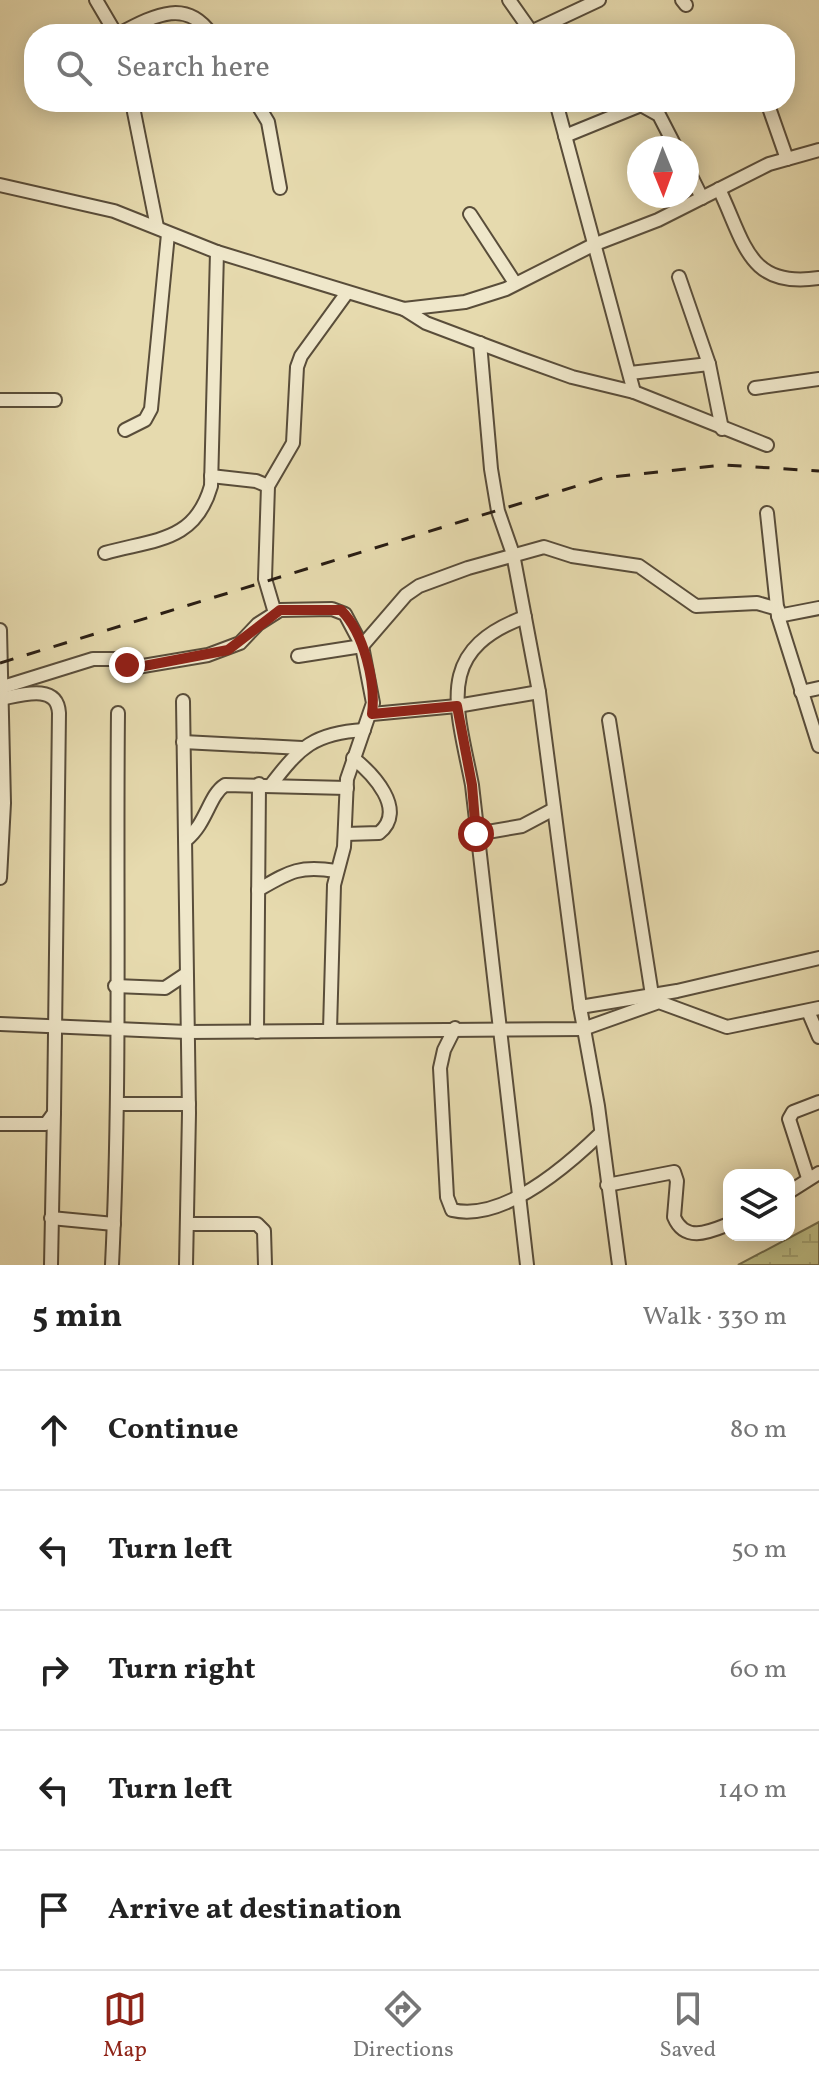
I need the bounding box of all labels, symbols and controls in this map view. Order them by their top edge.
search box [24,24,795,112]
icon: search [52,46,96,90]
text: Search here [116,47,270,89]
north arrow [627,136,699,208]
route end [109,647,145,683]
route start [458,816,494,852]
map controls [723,1169,795,1241]
button: layers [723,1169,795,1241]
text: 5 min [32,1294,122,1341]
text: Walk · 330 m [643,1299,787,1335]
icon: ahead [32,1408,76,1452]
text: Continue [108,1409,239,1451]
text: 80 m [730,1412,787,1448]
icon: left [32,1528,76,1572]
text: Turn left [108,1529,232,1571]
text: 50 m [731,1532,787,1568]
icon: right [32,1648,76,1692]
text: Turn right [108,1649,256,1691]
text: 60 m [730,1652,787,1688]
icon: left [32,1768,76,1812]
text: Turn left [108,1769,232,1811]
text: 140 m [718,1772,787,1808]
icon: arrive [32,1888,76,1932]
text: Arrive at destination [108,1889,402,1931]
tab: Map [103,1987,147,2066]
tab: Directions [353,1987,454,2066]
tab: Saved [659,1987,716,2066]

